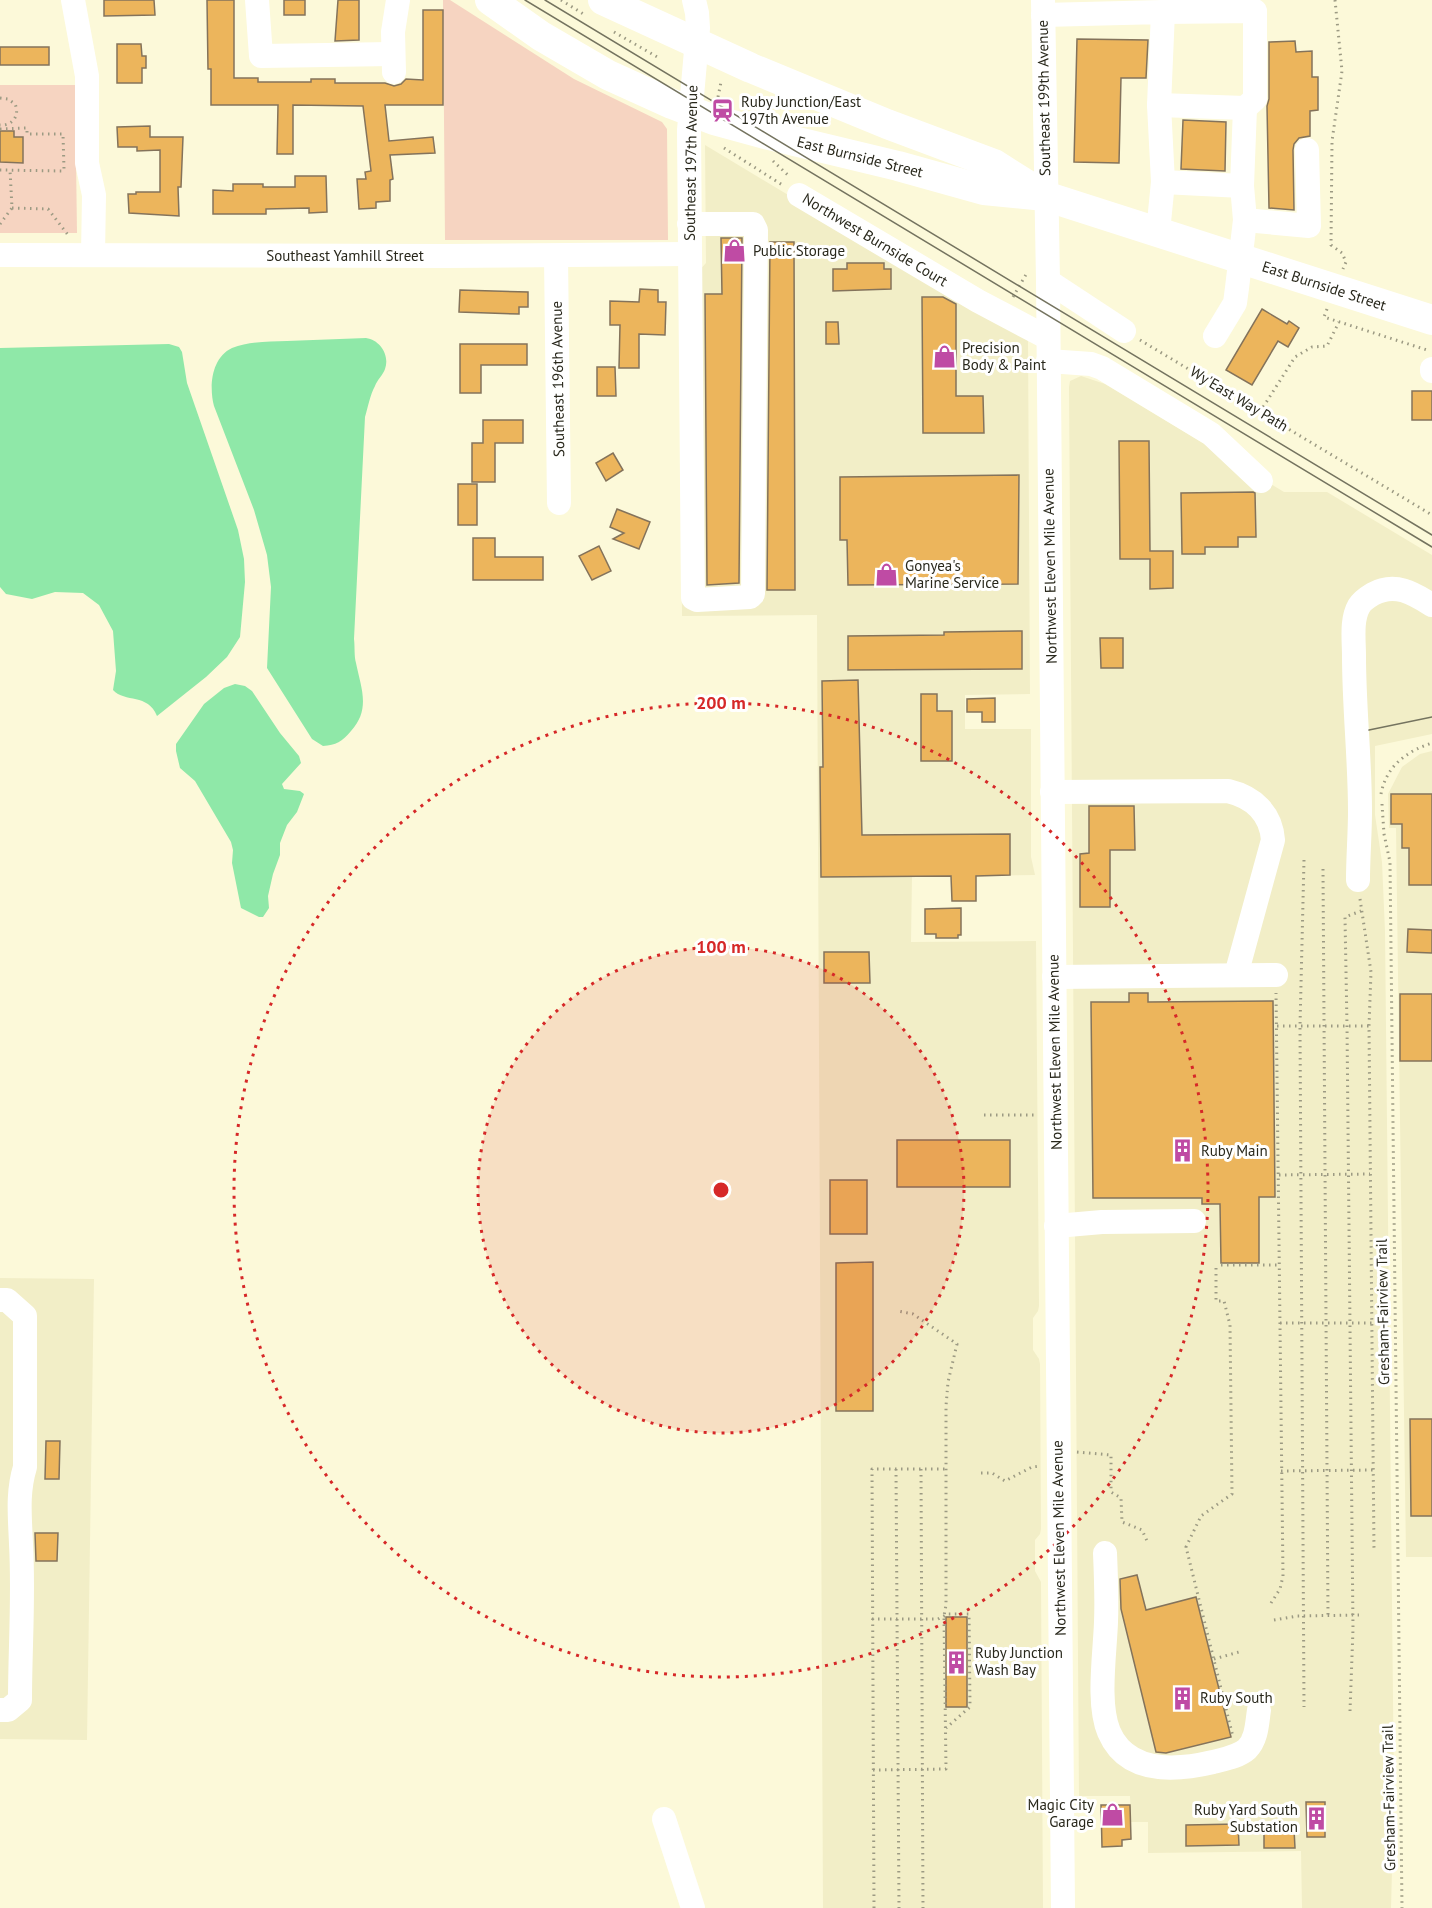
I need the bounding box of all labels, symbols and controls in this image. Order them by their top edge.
street label: Southeast 199th Avenue [1033,20,1054,176]
street label: Southeast 197th Avenue [680,85,701,241]
place label: Ruby Junction/East 197th Avenue [741,92,861,128]
station icon: Ruby Junction/East 197th Avenue [710,98,736,124]
street label: East Burnside Street [795,132,925,181]
street label: Northwest Burnside Court [799,189,951,290]
shop icon: Public Storage [722,238,748,264]
place label: Public Storage [753,241,845,260]
street label: Southeast Yamhill Street [266,246,424,265]
street label: East Burnside Street [1260,256,1389,315]
street label: Southeast 196th Avenue [547,301,568,457]
place label: Precision Body & Paint [962,338,1046,374]
shop icon: Precision Body & Paint [931,344,957,370]
street label: Wy'East Way Path [1187,362,1292,435]
street label: Northwest Eleven Mile Avenue [1038,468,1061,664]
place label: Gonyea's Marine Service [905,556,999,592]
shop icon: Gonyea's Marine Service [874,562,900,588]
text: 200 m [696,691,746,714]
text: 100 m [696,935,746,958]
street label: Northwest Eleven Mile Avenue [1043,954,1066,1150]
building icon: Ruby Main [1170,1138,1196,1164]
place label: Ruby Main [1201,1141,1268,1160]
centre of rings [711,1180,731,1200]
street label: Gresham-Fairview Trail [1372,1238,1393,1385]
street label: Northwest Eleven Mile Avenue [1047,1440,1070,1636]
place label: Ruby Junction Wash Bay [975,1643,1063,1679]
building icon: Ruby Junction Wash Bay [944,1649,970,1675]
building icon: Ruby South [1169,1685,1195,1711]
place label: Ruby South [1200,1688,1273,1707]
street label: Gresham-Fairview Trail [1378,1724,1399,1871]
place label: Magic City Garage [1028,1795,1094,1831]
place label: Ruby Yard South Substation [1194,1800,1298,1836]
shop icon: Magic City Garage [1099,1801,1125,1827]
building icon: Ruby Yard South Substation [1303,1806,1329,1832]

